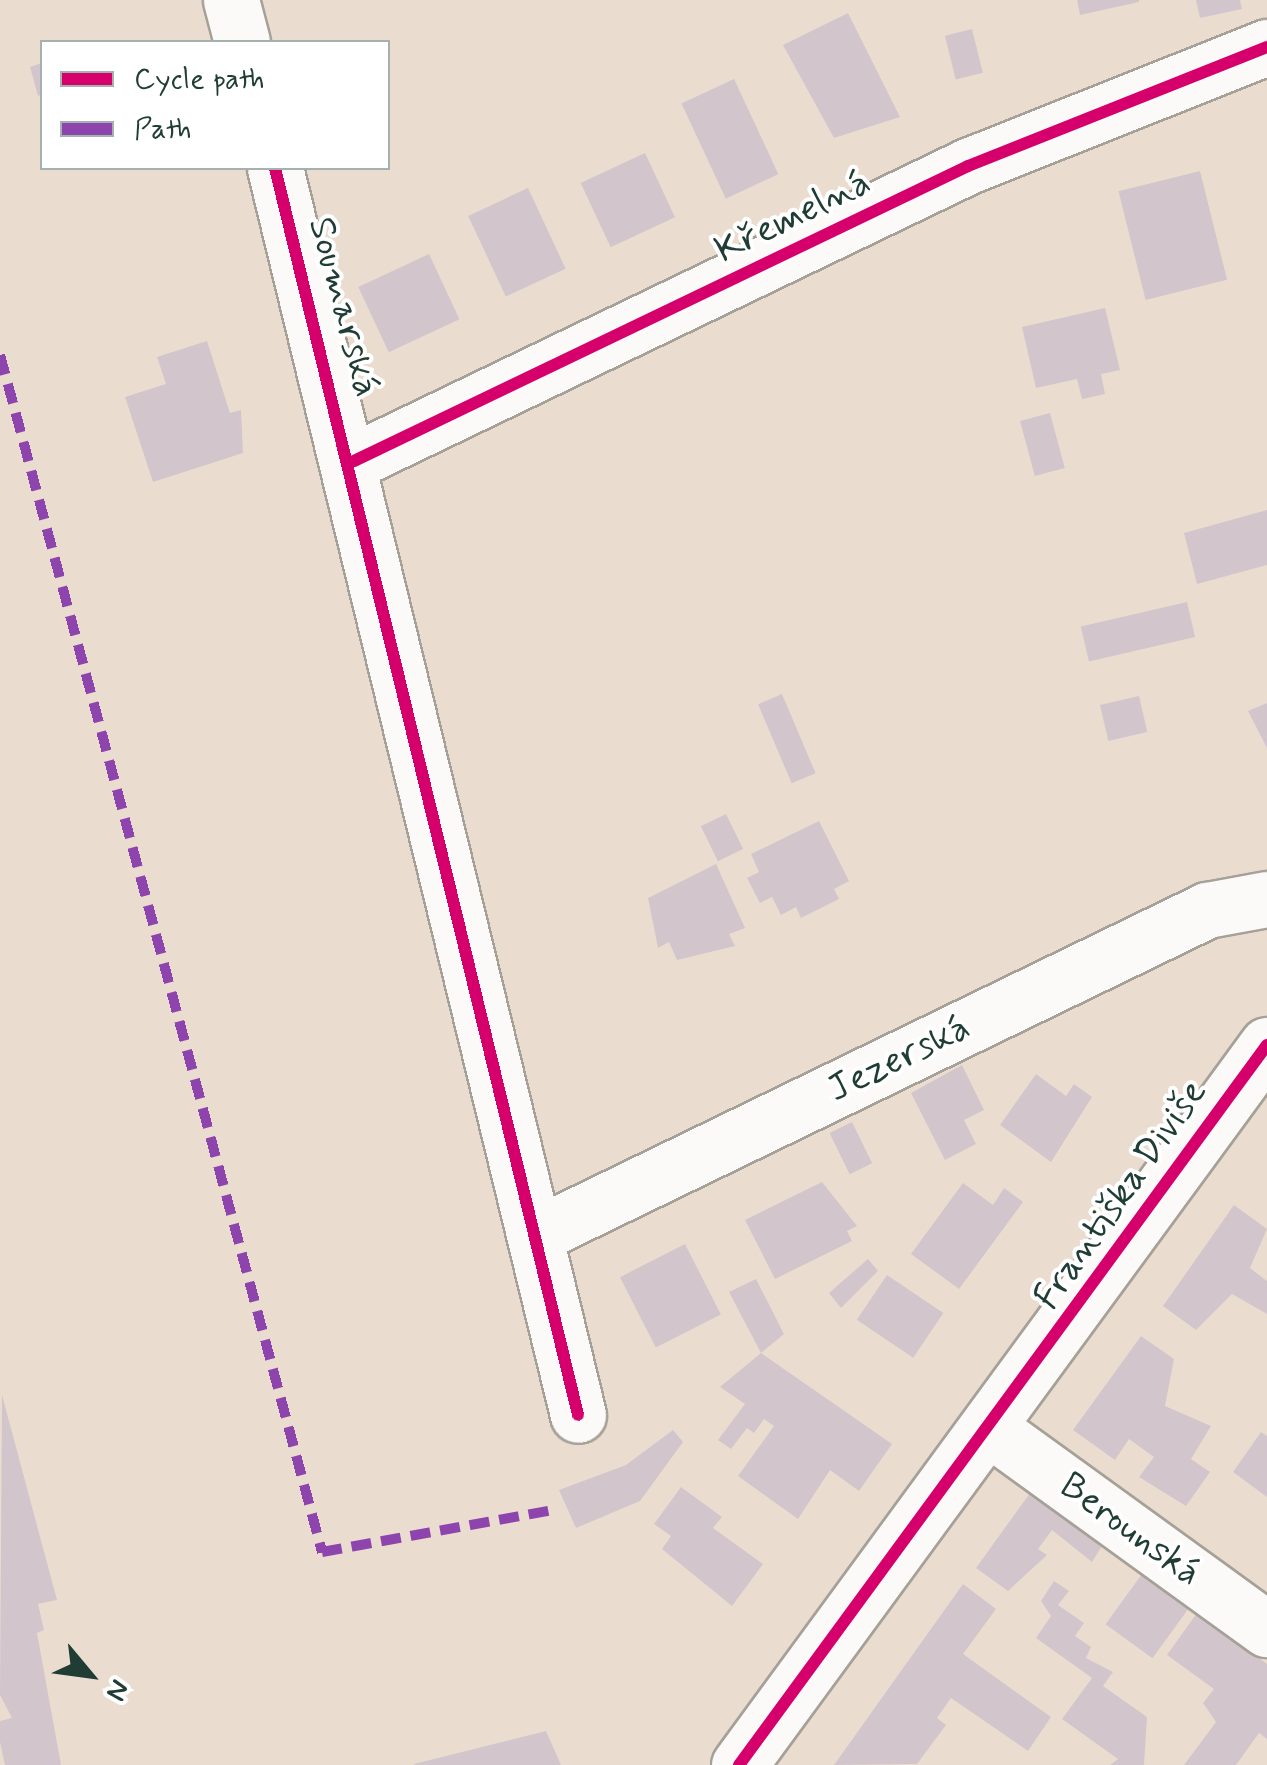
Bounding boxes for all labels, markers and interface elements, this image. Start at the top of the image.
legend [40,40,390,170]
text: Cycle path [134,60,265,99]
text: Path [134,110,192,149]
street label: Křemelná [708,160,878,274]
street label: Soumarská [297,212,389,402]
street label: Jezerská [821,1005,977,1113]
street label: Františka Diviše [1024,1070,1218,1320]
street label: Berounská [1050,1463,1210,1597]
north arrow [40,1625,140,1725]
text: N [96,1673,137,1707]

